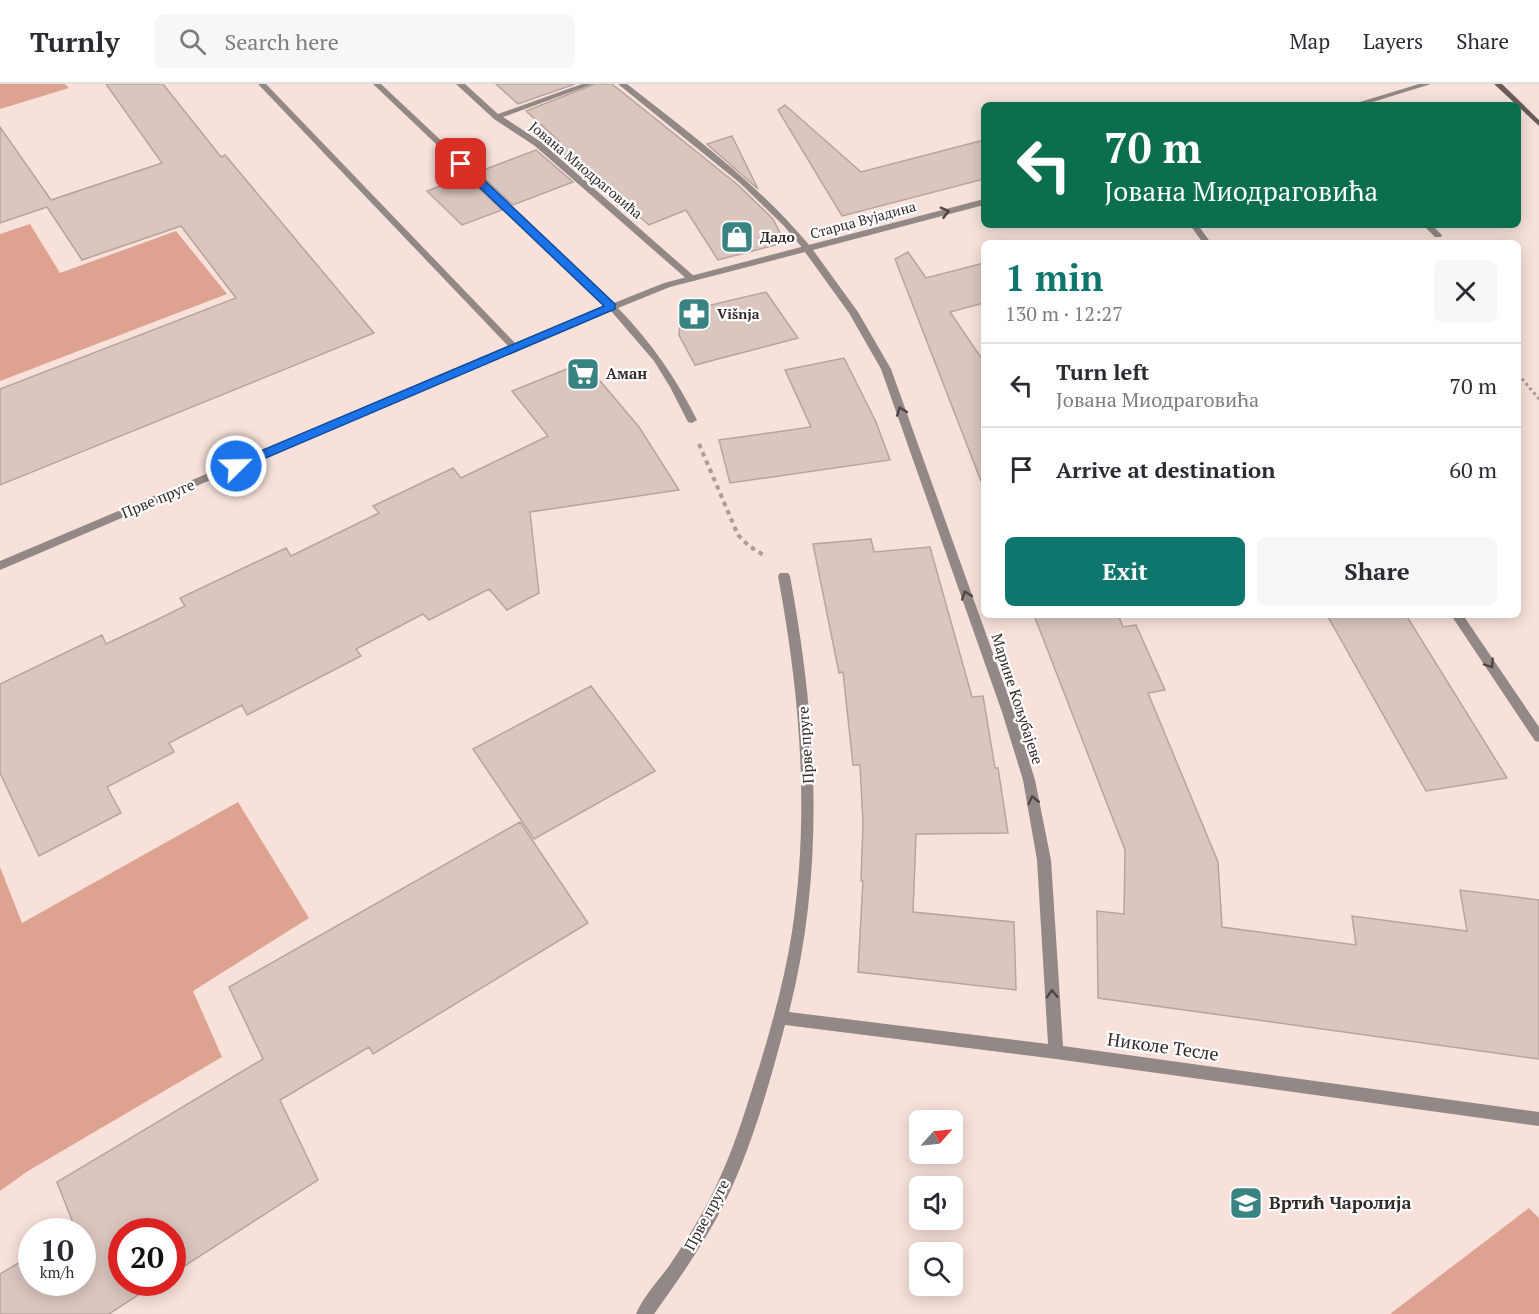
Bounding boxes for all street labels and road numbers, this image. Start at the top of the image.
street label: Јована Миодраговића [526,117,647,223]
street label: Старца Вујадина [808,196,918,243]
street label: Прве пруге [118,474,197,522]
street label: Марине Кољубајеве [987,631,1049,767]
street label: Прве пруге [792,706,818,784]
street label: Николе Тесле [1106,1026,1220,1066]
street label: Прве пруге [679,1176,733,1253]

